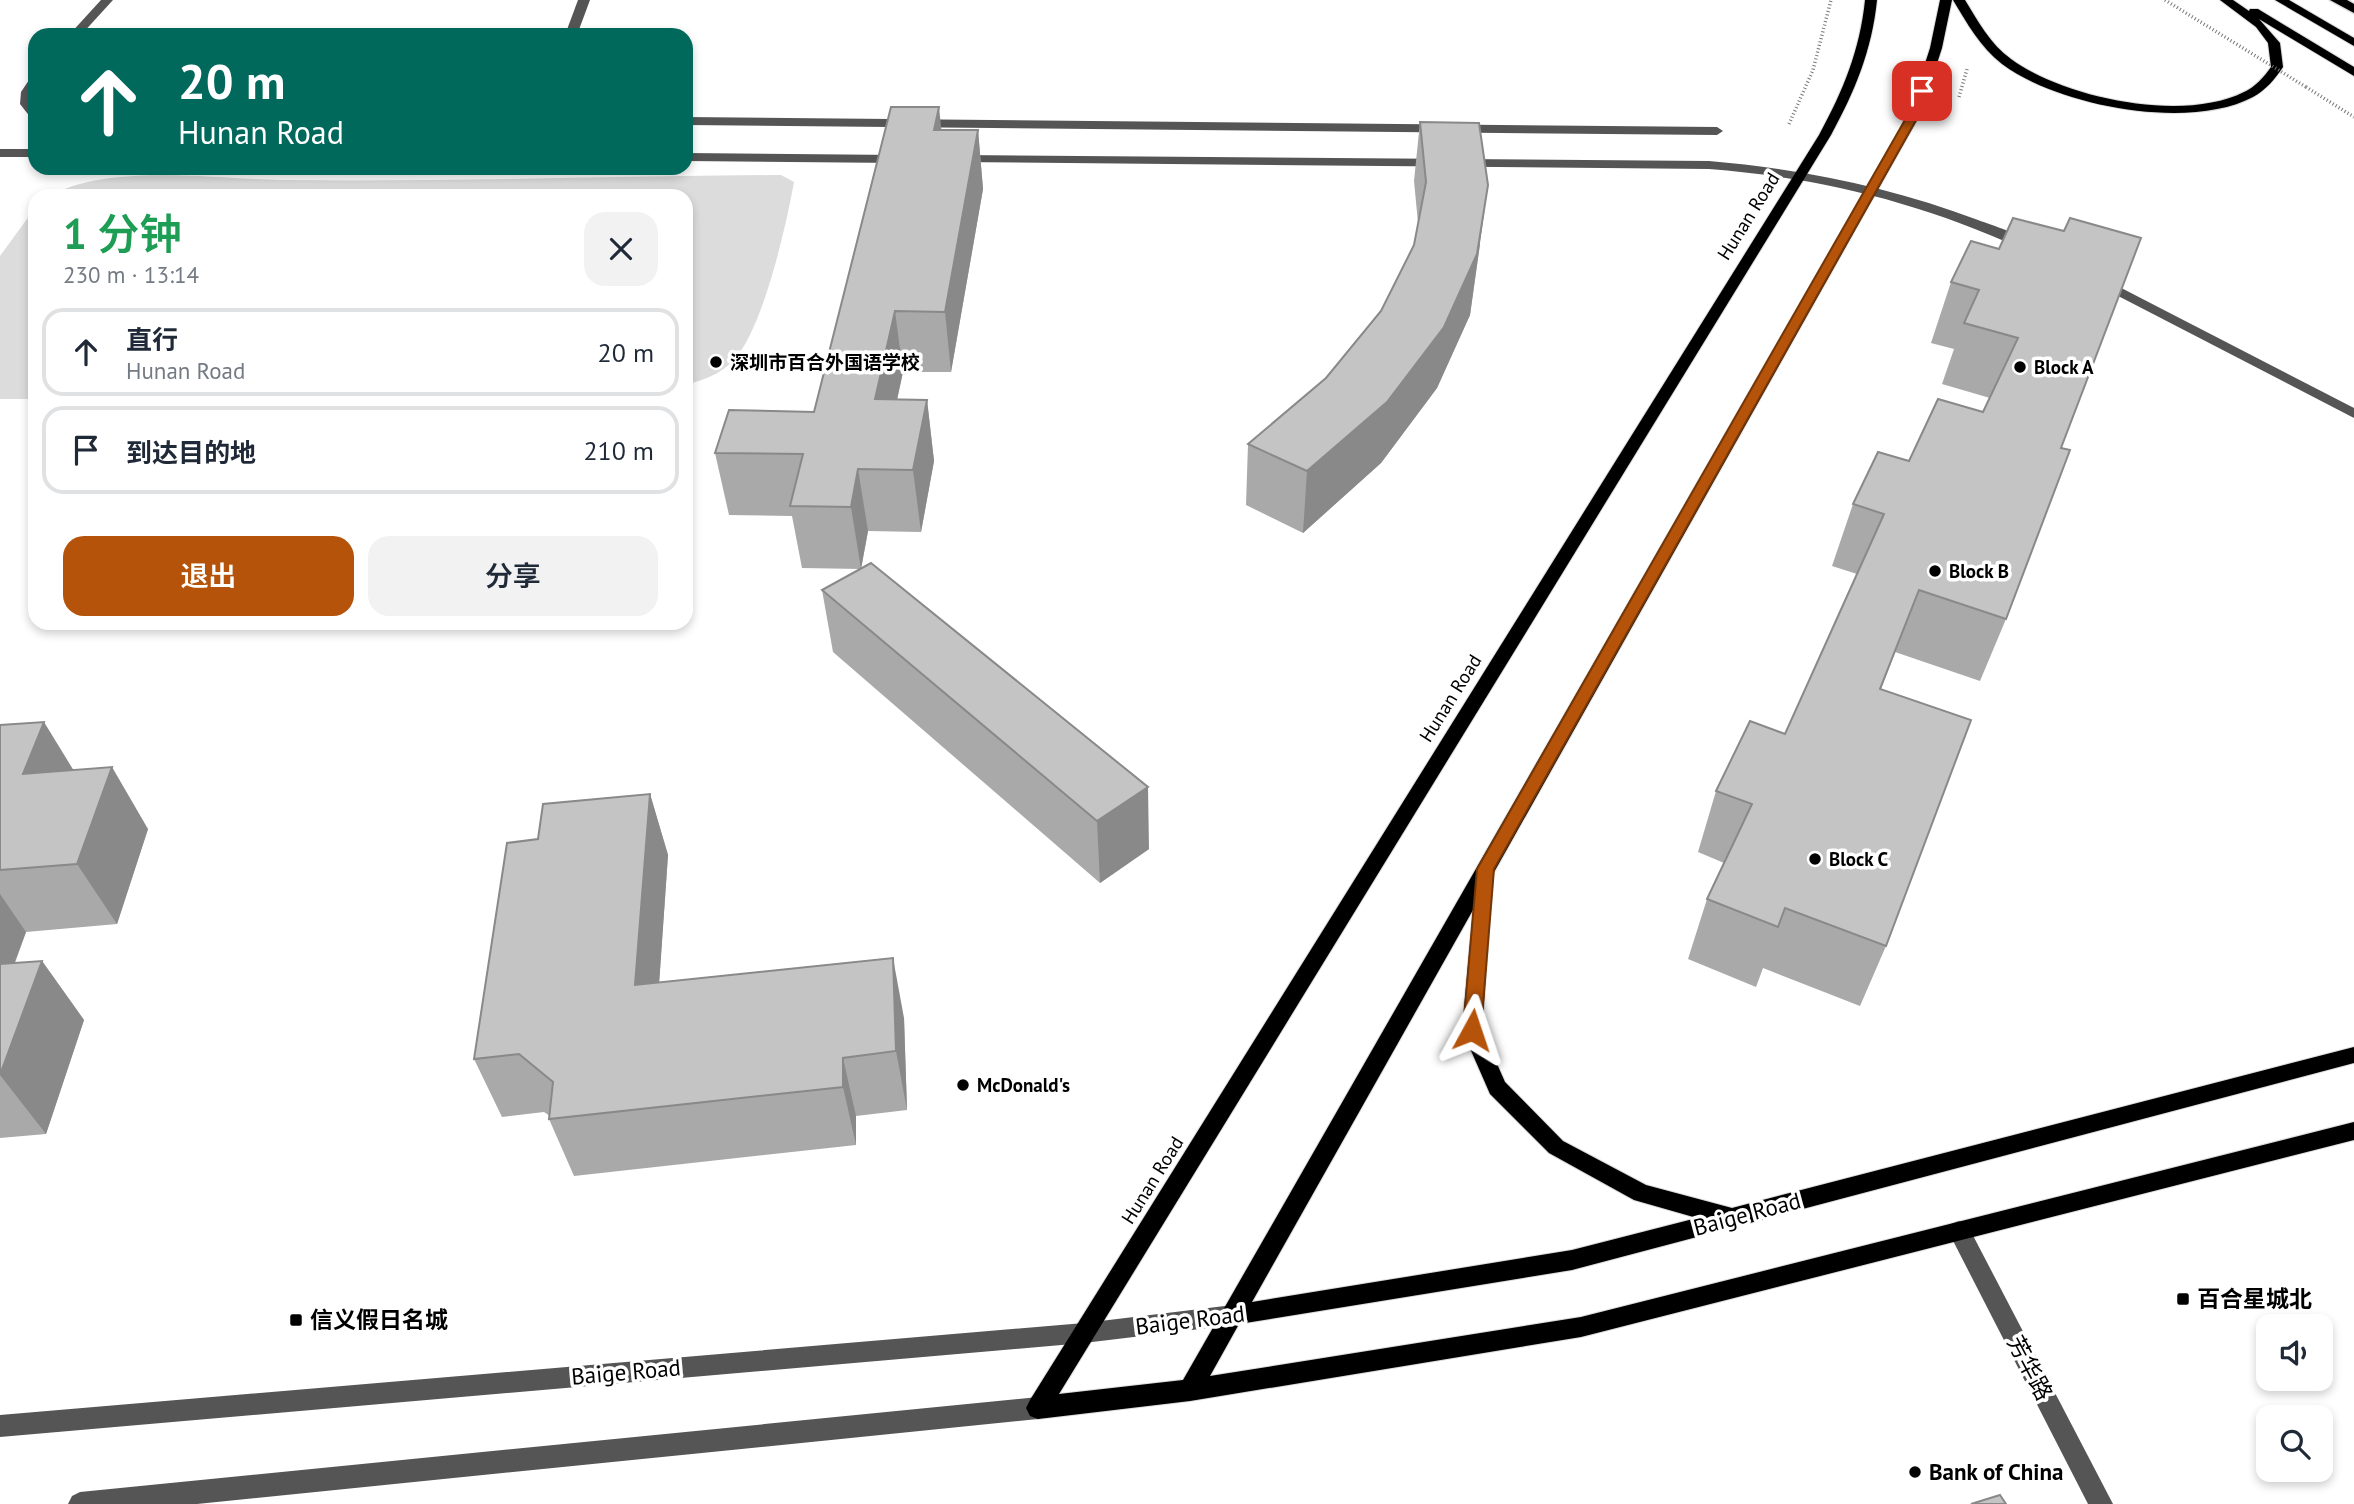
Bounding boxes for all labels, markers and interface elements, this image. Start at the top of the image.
text: 20 m [178,49,285,113]
icon: ahead [63,56,154,147]
pin [1892,61,1952,121]
icon: arrive [1903,72,1941,110]
text: Hunan Road [178,111,344,153]
street label: Hunan Road [1712,168,1784,264]
text: 1 分钟 [63,206,181,261]
button: close [584,212,658,286]
text: 230 m · 13:14 [63,260,199,289]
text: 直行 [126,323,178,356]
icon: ahead [67,333,105,371]
text: 20 m [598,336,654,369]
place label: 深圳市百合外国语学校 [730,350,920,374]
marker: 深圳市百合外国语学校 [708,354,724,370]
place label: Block A [2034,355,2094,379]
text: Hunan Road [126,356,245,385]
marker: Block A [2012,359,2028,375]
icon: arrive [67,431,105,469]
text: 210 m [583,434,654,467]
text: 到达目的地 [126,436,256,469]
button: 退出 [63,536,354,616]
button: 分享 [368,536,658,616]
place label: Block B [1949,559,2009,583]
marker: Block B [1927,563,1943,579]
street label: Hunan Road [1414,650,1486,746]
place label: Block C [1829,847,1889,871]
marker: Block C [1807,851,1823,867]
position arrow [1435,993,1509,1067]
place label: McDonald's [977,1073,1070,1097]
marker: McDonald's [955,1077,971,1093]
street label: Hunan Road [1116,1132,1188,1228]
street label: Baige Road [1690,1185,1804,1242]
place label: 百合星城北 [2197,1284,2312,1313]
marker: 百合星城北 [2175,1291,2191,1307]
street label: Baige Road [1134,1298,1246,1341]
place label: 信义假日名城 [310,1305,448,1334]
marker: 信义假日名城 [288,1312,304,1328]
map controls [2256,1314,2333,1482]
button: sound [2256,1314,2333,1391]
street label: 芳华路 [2001,1330,2059,1405]
street label: Baige Road [570,1352,682,1391]
button: search [2256,1405,2333,1482]
place label: Bank of China [1929,1457,2063,1486]
marker: Bank of China [1907,1464,1923,1480]

